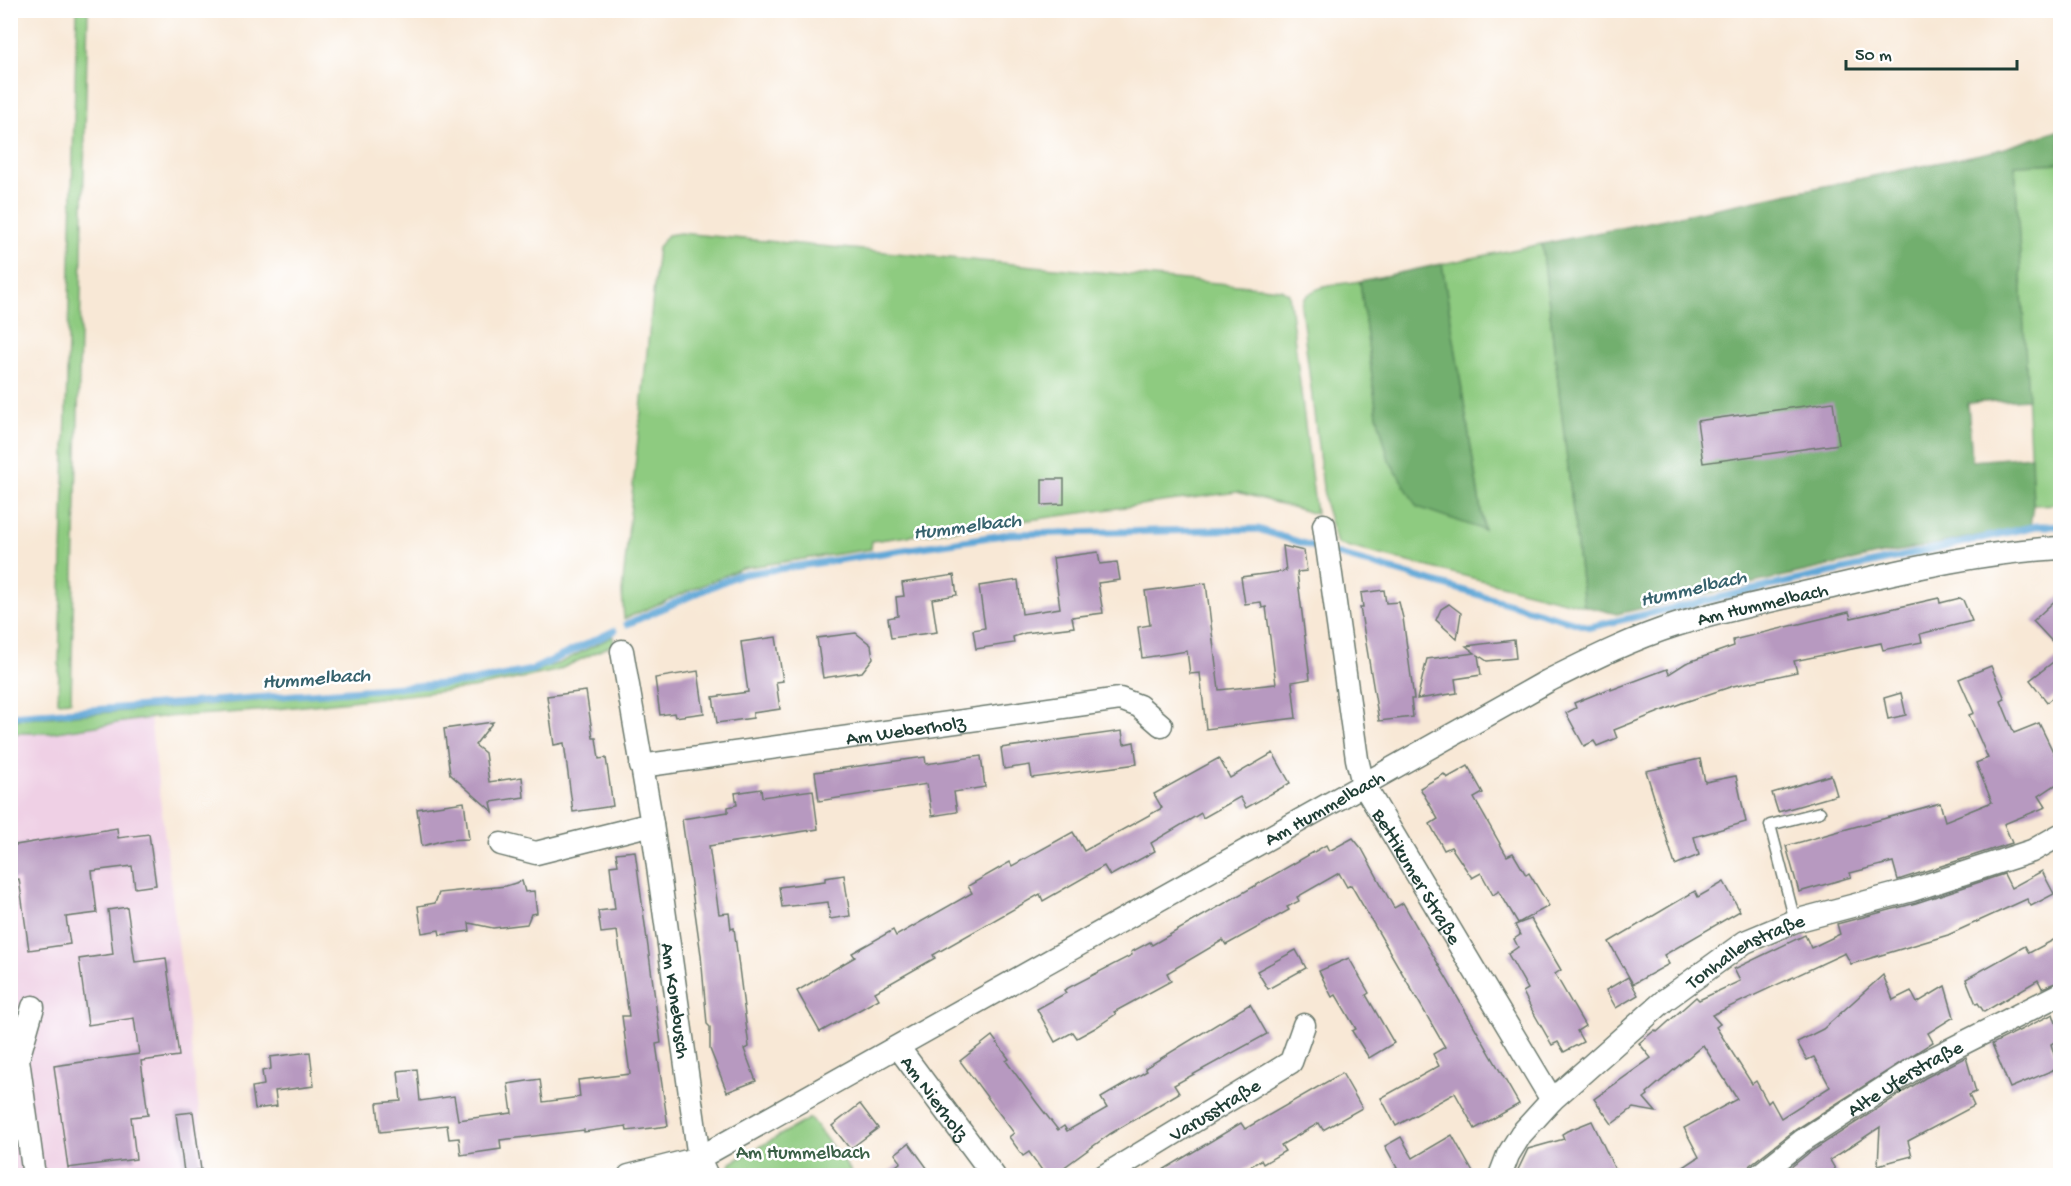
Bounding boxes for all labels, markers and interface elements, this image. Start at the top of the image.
scale bar [1846,33,2017,71]
text: 50 m [1855,46,1892,67]
water label: Hummelbach [912,509,1023,547]
water label: Hummelbach [1638,566,1750,615]
street label: Am Hummelbach [1695,580,1831,633]
water label: Hummelbach [261,664,372,697]
street label: Am Weberholz [845,713,968,752]
street label: Am Hummelbach [1262,767,1390,853]
street label: Bettikumer Straße [1365,805,1465,950]
street label: Tonhallenstraße [1682,911,1808,996]
street label: Am Konebusch [654,942,693,1061]
street label: Alte Uferstraße [1844,1037,1968,1124]
street label: Am Nierholz [894,1053,973,1148]
street label: Varusstraße [1165,1075,1266,1149]
park label: Am Hummelbach [736,1143,870,1166]

